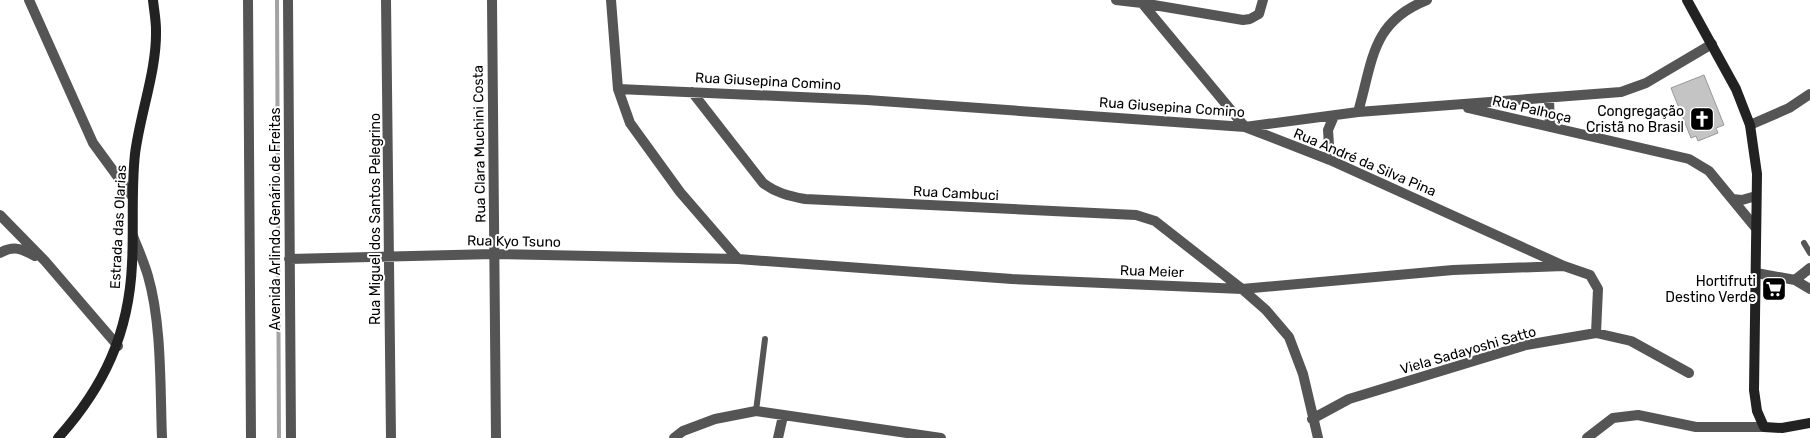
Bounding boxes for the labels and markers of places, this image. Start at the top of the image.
place label: Congregação Cristã no Brasil [1586,103,1684,136]
church icon: Congregação Cristã no Brasil [1689,106,1715,132]
place label: Hortifruti Destino Verde [1665,273,1756,306]
supermarket icon: Hortifruti Destino Verde [1761,276,1787,302]

